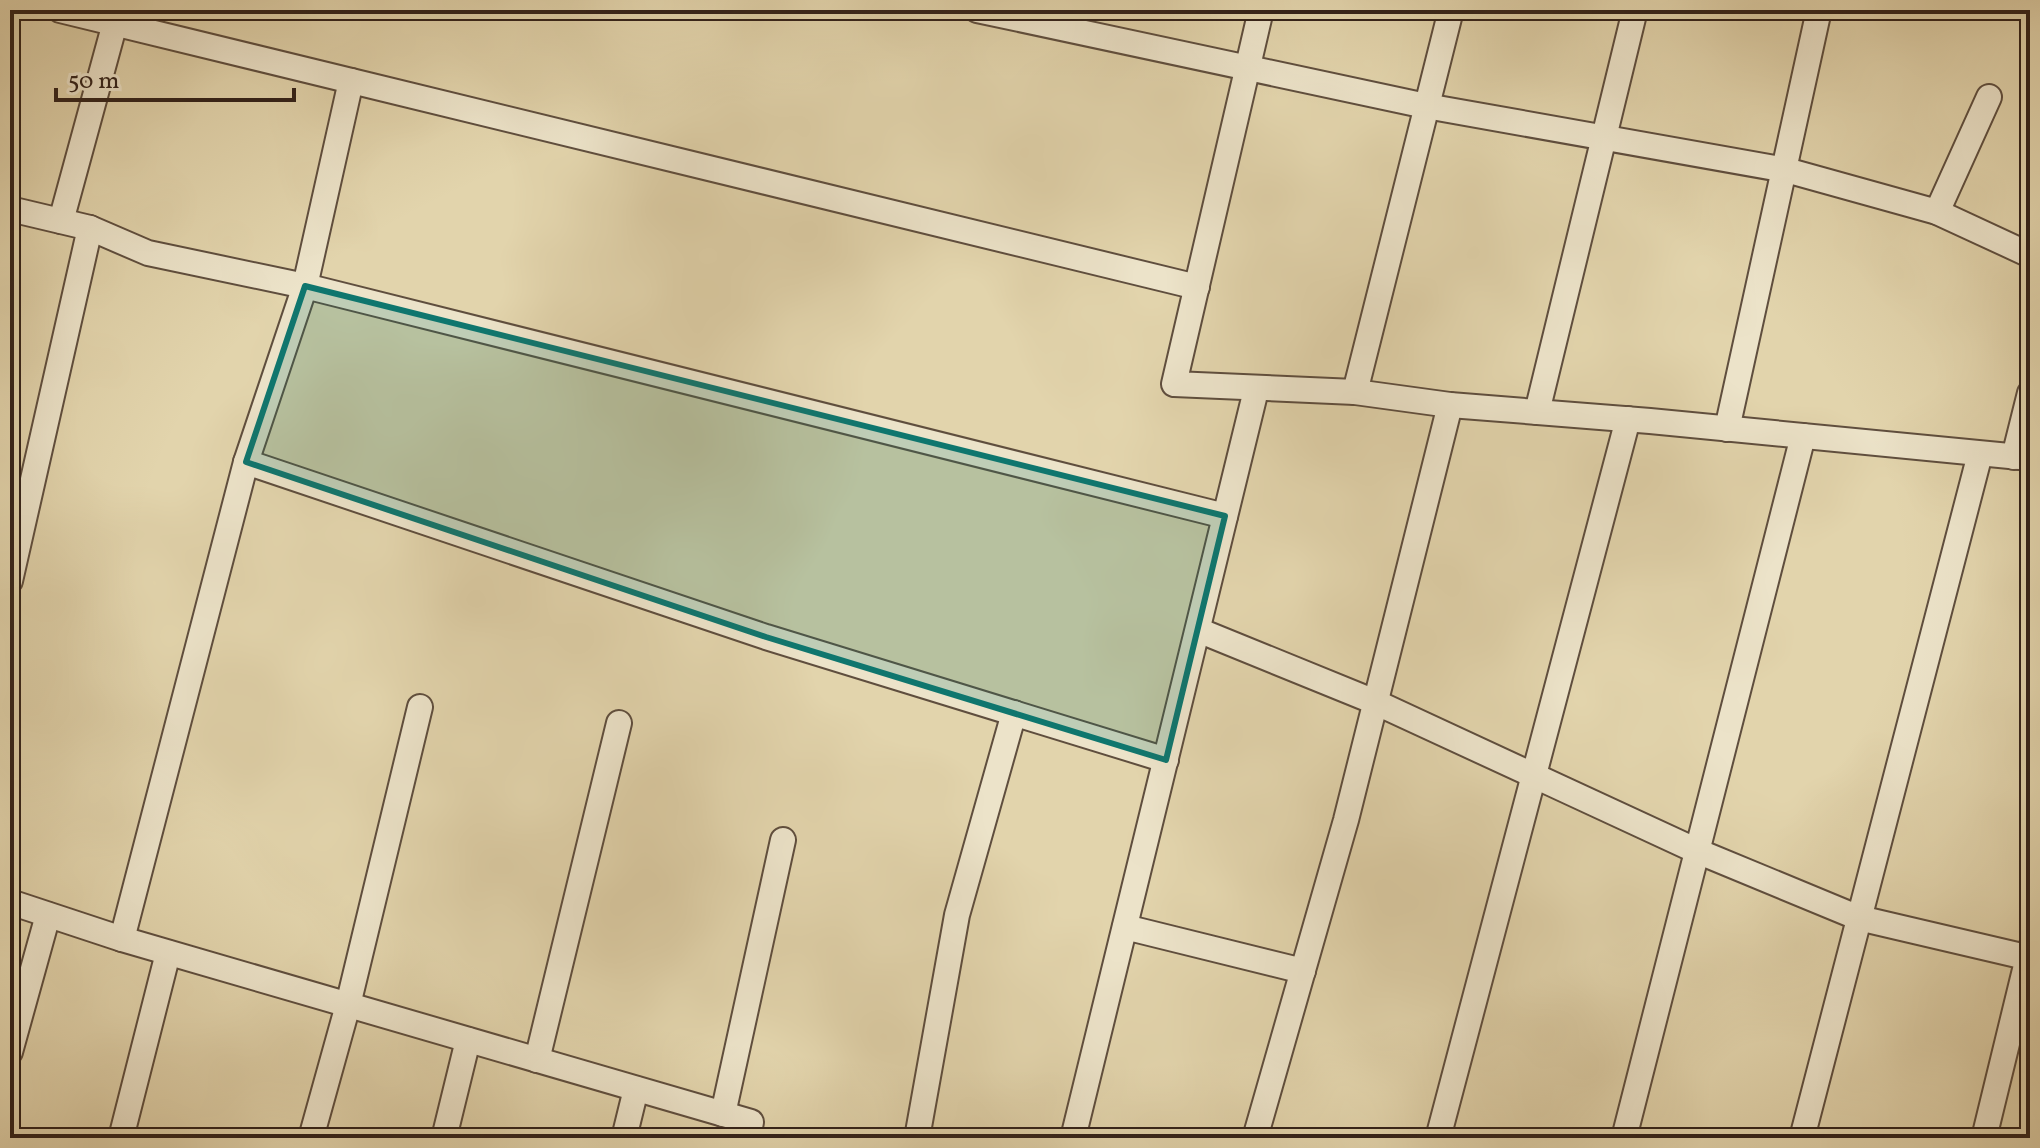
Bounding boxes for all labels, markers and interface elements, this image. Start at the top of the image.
scale bar [56,52,294,102]
text: 50 m [68,65,120,99]

